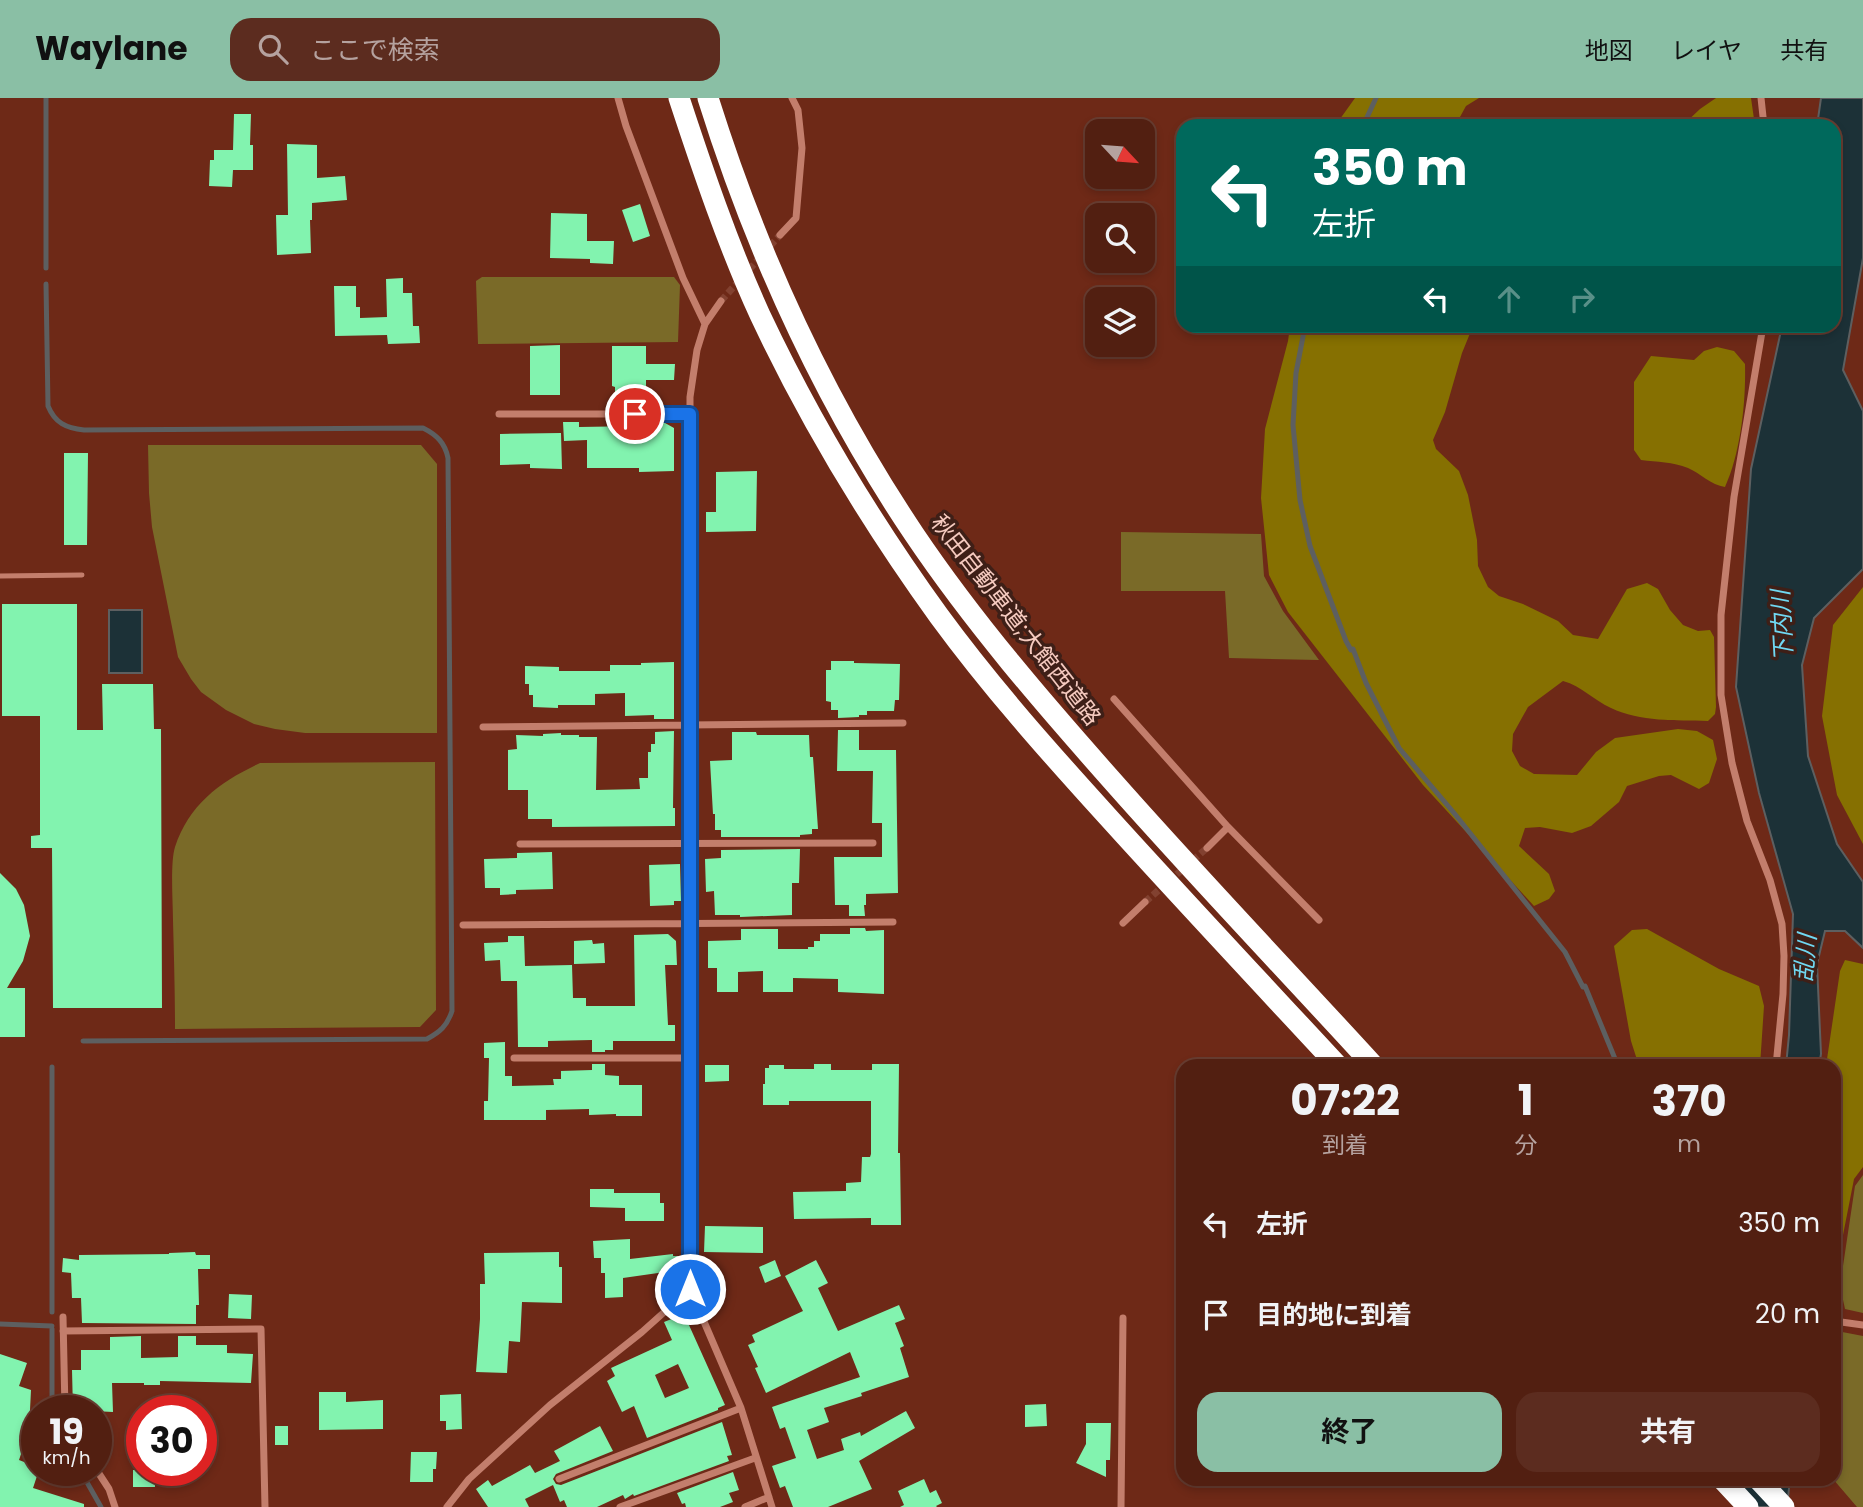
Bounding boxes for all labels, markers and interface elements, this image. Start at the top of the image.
search box [230,18,720,81]
text: Waylane [35,25,188,72]
icon: search [254,30,292,68]
text: ここで検索 [310,32,440,68]
text: 地図 [1585,34,1633,67]
text: レイヤ [1671,34,1742,67]
text: 共有 [1780,34,1828,67]
north arrow [1085,119,1155,189]
map controls [1085,119,1155,357]
text: 350 m [1312,134,1468,202]
icon: left [1197,147,1288,238]
text: 左折 [1312,201,1376,246]
button: search [1085,203,1155,273]
icon: left [1417,280,1455,318]
icon: ahead [1490,280,1528,318]
icon: right [1563,280,1601,318]
button: layers [1085,287,1155,357]
pin [605,384,665,444]
icon: arrive [616,395,654,433]
street label: 秋田自動車道;大館西道路 [924,508,1108,732]
water label: 下内川 [1763,586,1800,663]
water label: 乱川 [1786,930,1824,983]
text: 07:22 [1290,1071,1400,1130]
text: 1 [1518,1071,1534,1130]
text: 370 [1651,1072,1727,1131]
text: m [1677,1128,1701,1160]
text: 到着 [1322,1129,1368,1161]
text: 分 [1514,1129,1537,1161]
icon: left [1197,1205,1235,1243]
text: 350 m [1738,1205,1820,1241]
text: 左折 [1256,1206,1308,1242]
position arrow [653,1252,727,1326]
icon: arrive [1197,1296,1235,1334]
text: 20 m [1755,1296,1820,1332]
text: 目的地に到着 [1256,1297,1412,1333]
button: 終了 [1197,1392,1502,1472]
button: 共有 [1516,1392,1820,1472]
speed limit sign: 30 [126,1395,217,1486]
text: 19 [49,1407,84,1456]
text: km/h [43,1445,90,1470]

